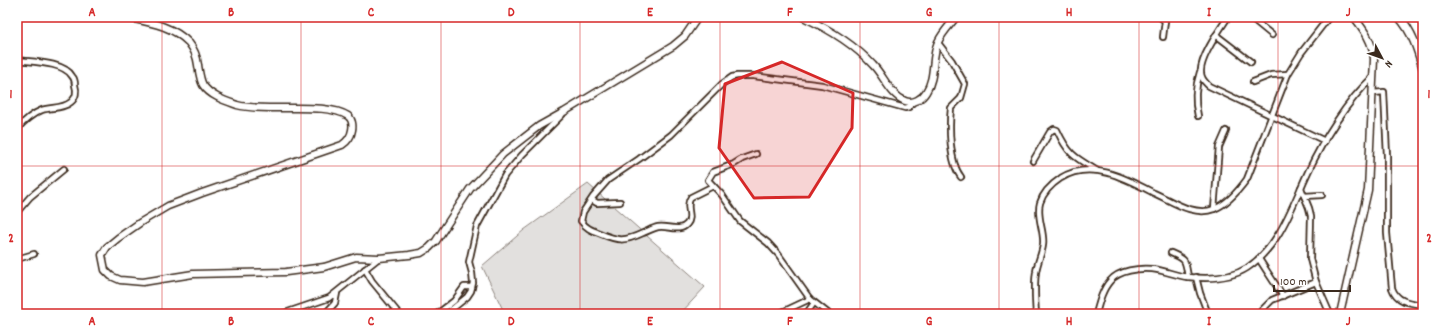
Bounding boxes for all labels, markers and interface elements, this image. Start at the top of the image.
text: A [88,4,96,23]
text: B [228,4,234,23]
text: C [368,4,375,23]
text: D [508,4,515,23]
text: E [647,4,654,23]
text: F [787,4,793,23]
text: G [926,4,933,23]
text: H [1066,4,1073,23]
text: I [1207,4,1212,23]
text: J [1346,4,1351,23]
north arrow [1362,38,1402,78]
text: N [1380,56,1396,71]
text: 1 [10,86,13,105]
text: 1 [1428,86,1431,105]
text: 2 [8,230,14,249]
text: 2 [1426,230,1432,249]
scale bar [1274,267,1350,293]
text: 100 m [1280,274,1307,291]
text: A [88,313,96,331]
text: B [228,313,234,331]
text: C [368,313,375,331]
text: D [508,313,515,331]
text: E [647,313,654,331]
text: F [787,313,793,331]
text: G [926,313,933,331]
text: H [1066,313,1073,331]
text: I [1207,313,1212,331]
text: J [1346,313,1351,331]

